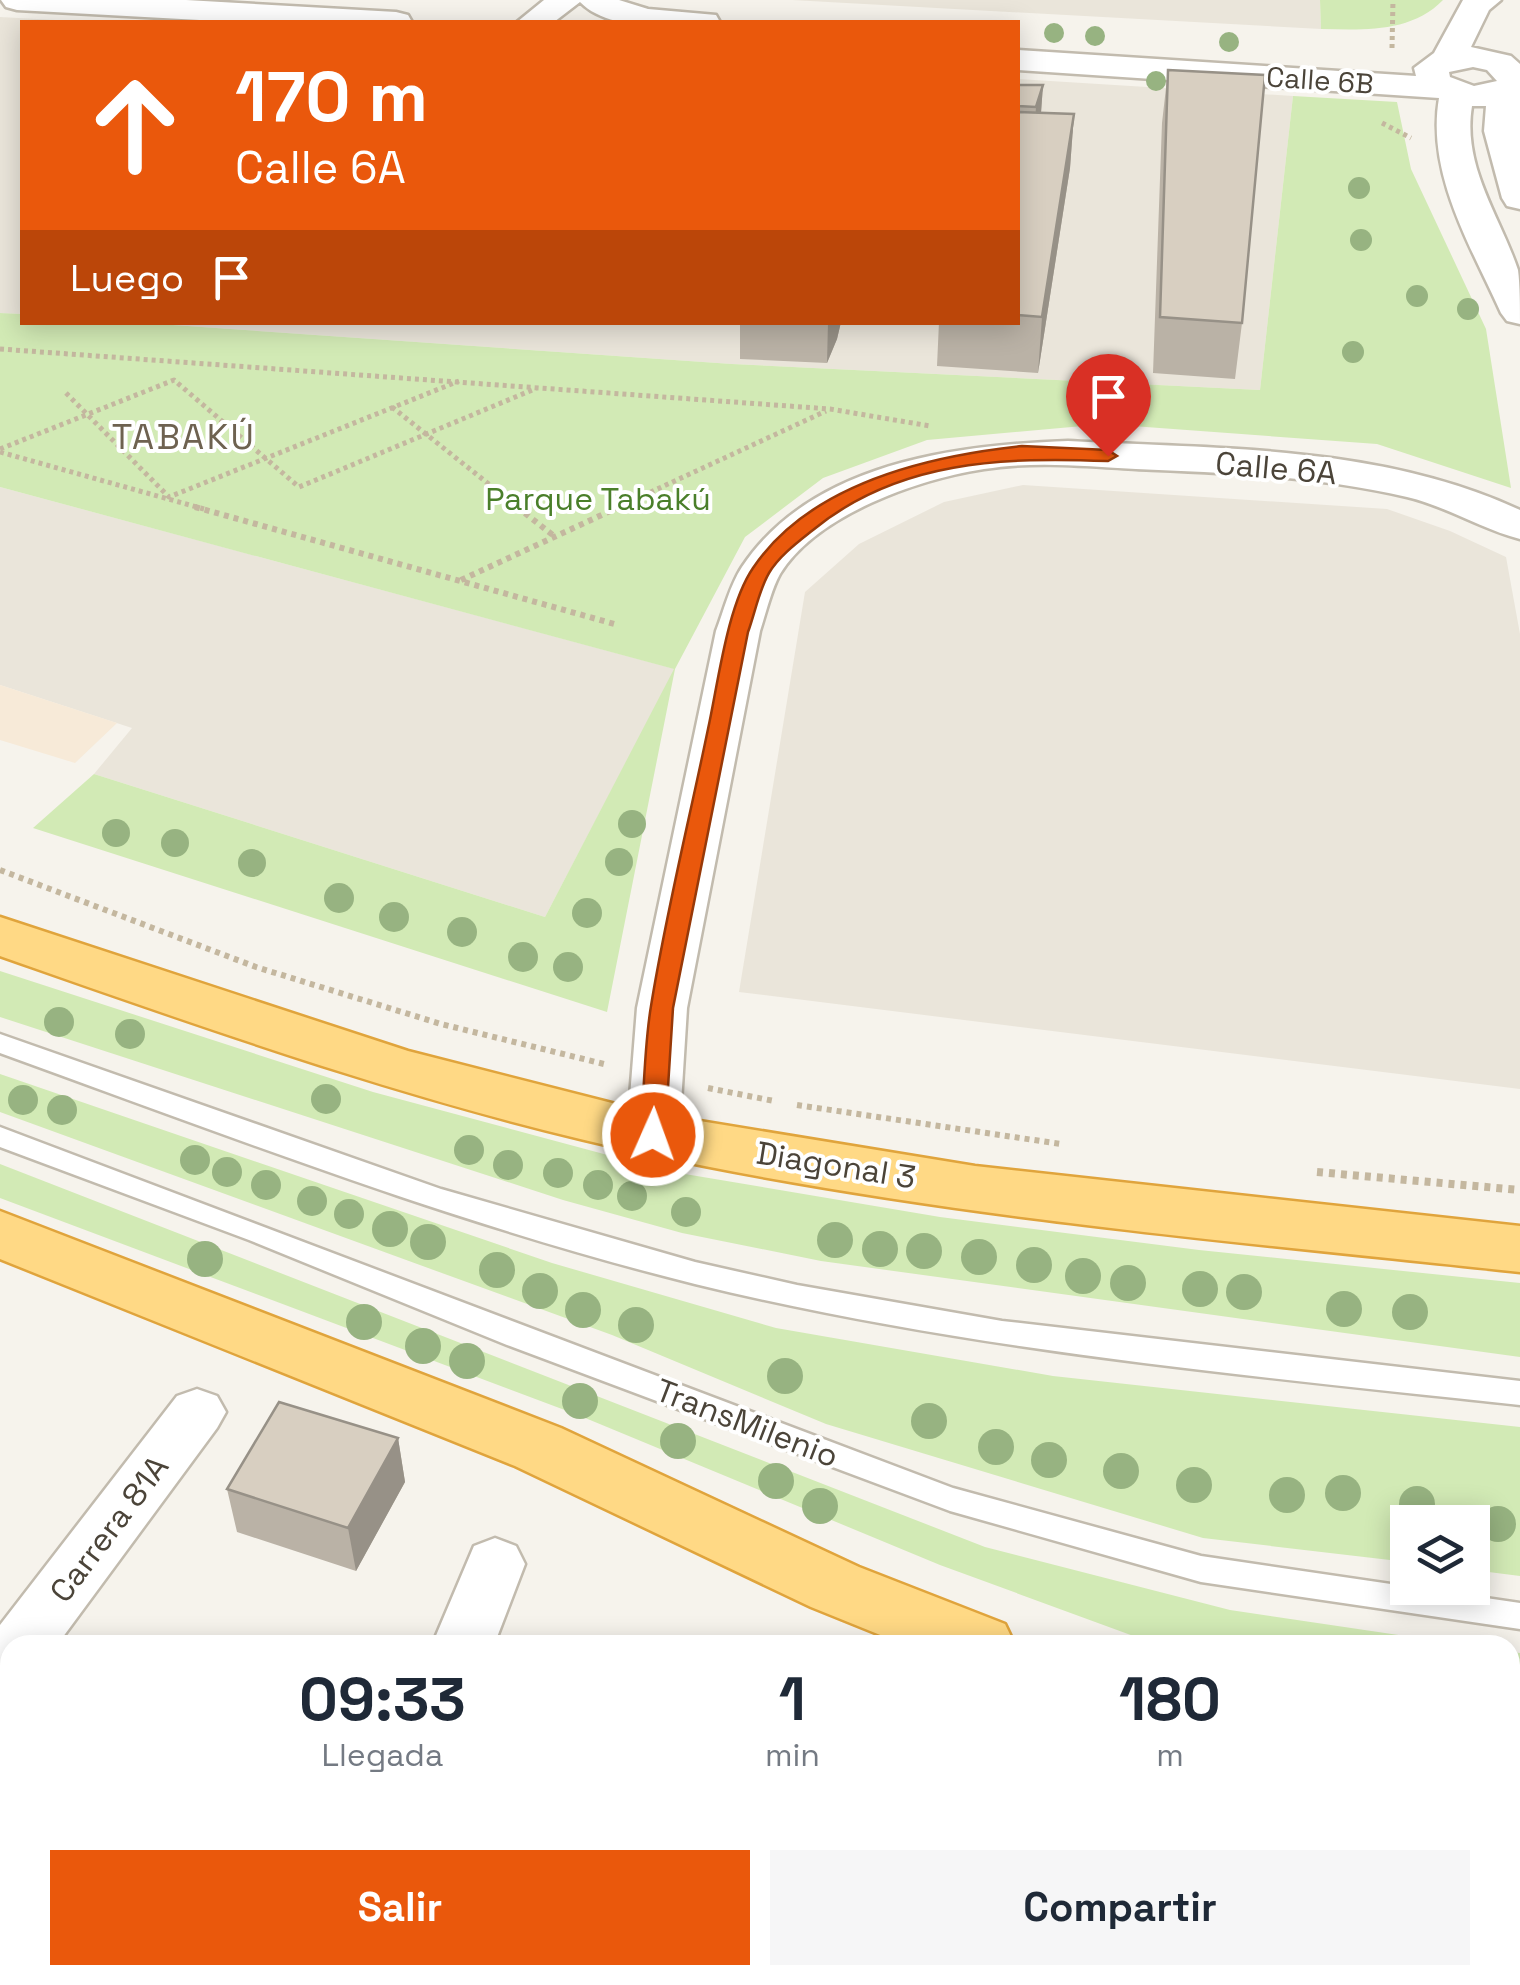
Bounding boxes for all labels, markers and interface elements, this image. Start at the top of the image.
text: 170 m [235,52,428,141]
street label: Calle 6B [1265,58,1375,102]
icon: ahead [70,60,200,190]
text: Calle 6A [235,139,406,196]
icon: arrive [204,250,259,305]
text: Luego [70,254,184,302]
pin [1066,354,1151,457]
icon: arrive [1081,369,1136,424]
district label: TABAKÚ [112,415,256,459]
street label: Calle 6A [1214,443,1338,493]
park label: Parque Tabakú [485,479,711,519]
position arrow [601,1083,705,1187]
street label: Diagonal 3 [753,1133,919,1197]
street label: TransMilenio [650,1370,844,1476]
street label: Carrera 81A [41,1448,177,1610]
map controls [1390,1505,1490,1605]
button: layers [1390,1505,1490,1605]
text: 09:33 [299,1661,466,1738]
text: 1 [779,1661,806,1738]
text: 180 [1119,1661,1221,1738]
text: Llegada [322,1735,443,1775]
text: min [765,1735,820,1775]
text: m [1156,1735,1184,1775]
button: Salir [50,1850,750,1965]
button: Compartir [770,1850,1470,1965]

